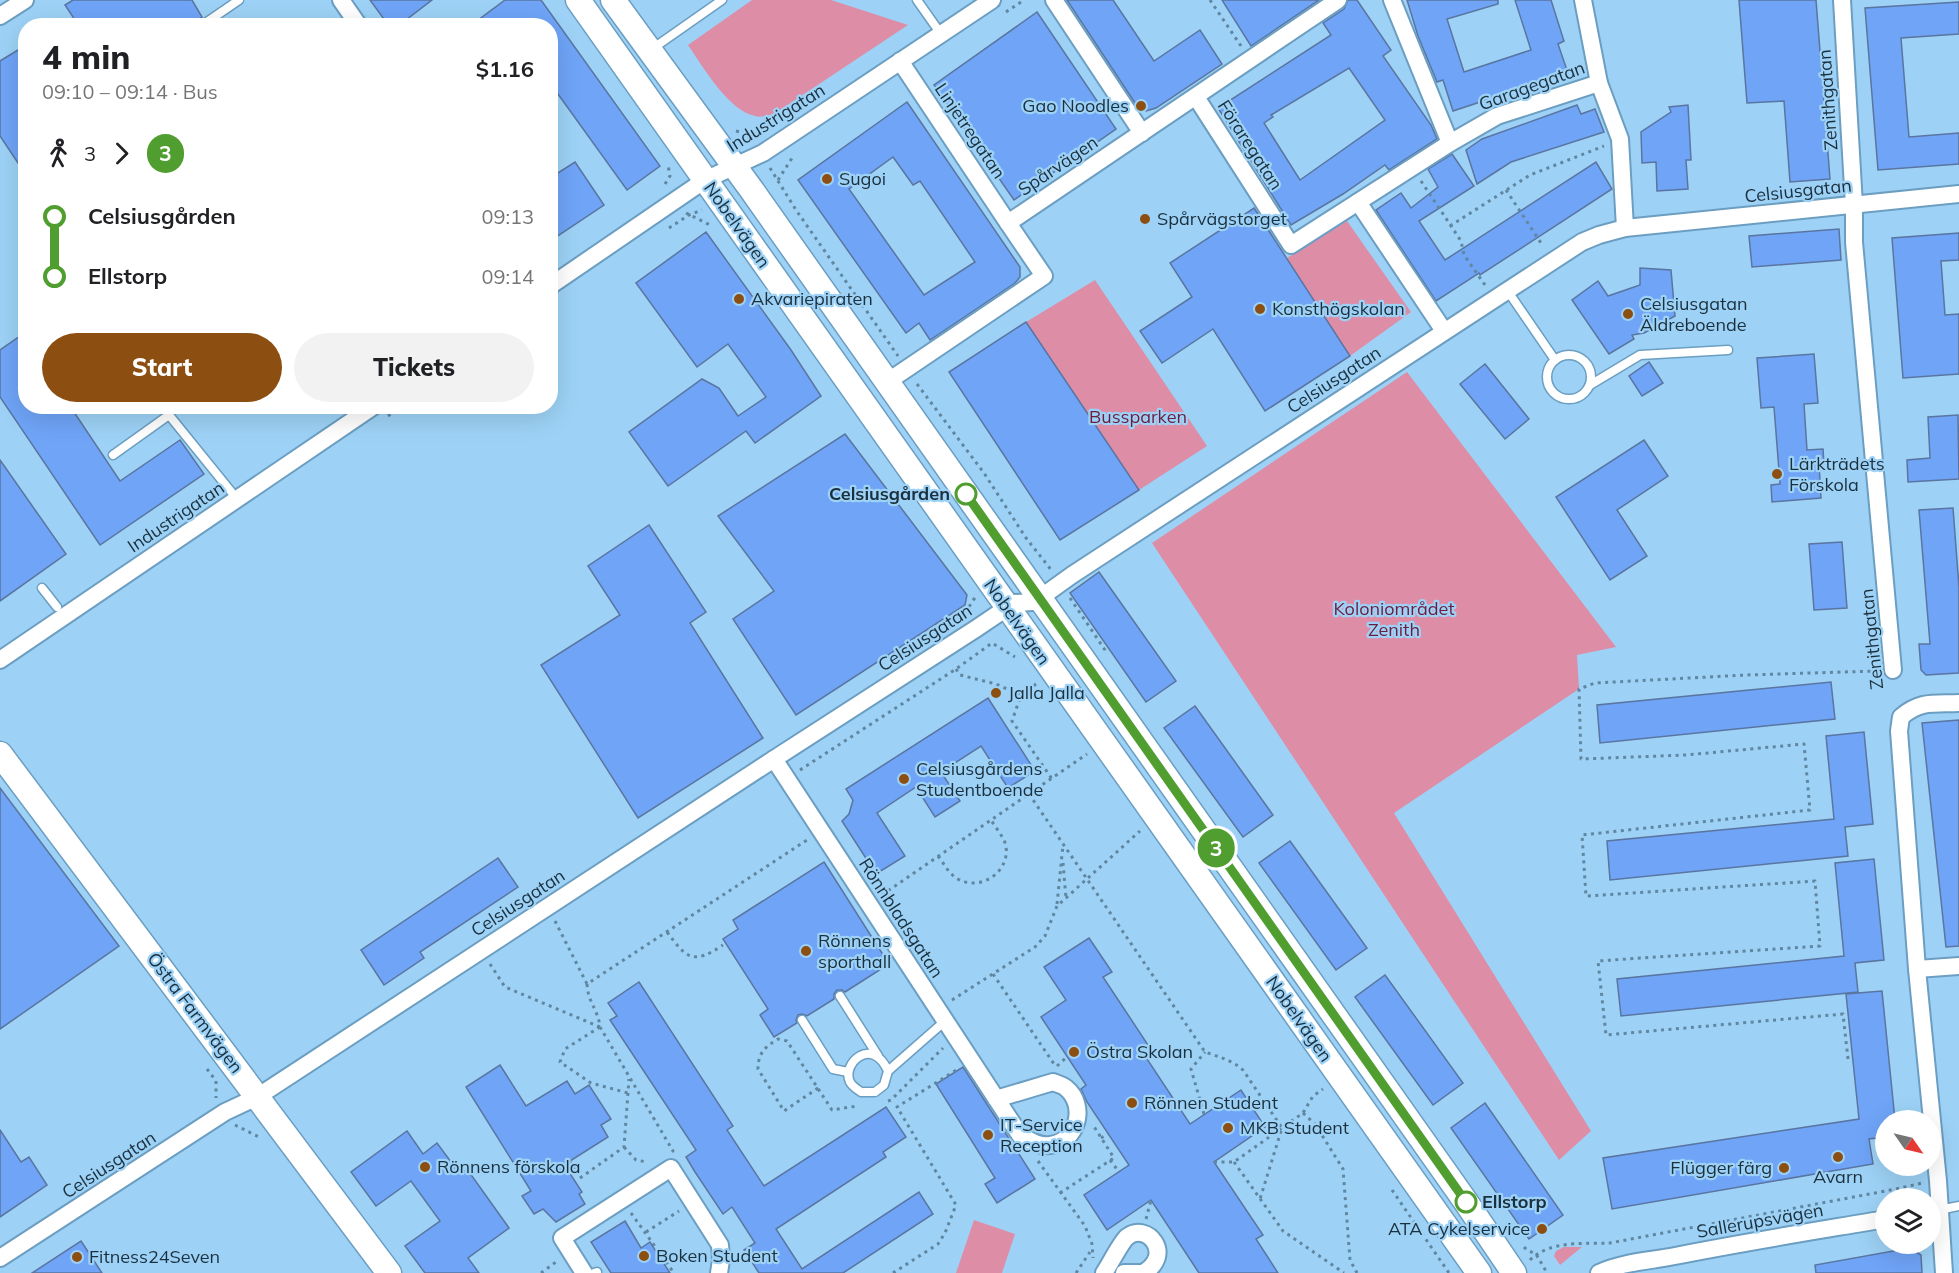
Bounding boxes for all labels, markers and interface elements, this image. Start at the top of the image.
text: 4 min [42,36,130,77]
street label: Zenithgatan [1812,49,1843,151]
text: $1.16 [476,55,534,83]
street label: Garagegatan [1476,56,1588,115]
street label: Industrigatan [722,78,829,157]
street label: Linjetregatan [930,78,1011,183]
text: 09:10 – 09:14 · Bus [42,79,218,104]
place label: Gao Noodles [1022,94,1129,117]
street label: Föraregatan [1213,95,1288,194]
marker: Gao Noodles [1134,99,1148,113]
street label: Spårvägen [1013,130,1102,201]
icon: walk [42,137,75,170]
icon: forward [105,137,138,170]
text: 3 [159,140,172,166]
text: 3 [84,141,96,166]
place label: Sugoi [839,167,886,190]
marker: Sugoi [820,172,834,186]
street label: Celsiusgatan [1743,173,1853,208]
street label: Nobelvägen [699,177,776,272]
text: Celsiusgården [88,202,236,230]
text: 09:13 [481,204,534,229]
place label: Spårvägstorget [1157,207,1287,230]
marker: Spårvägstorget [1138,212,1152,226]
text: Ellstorp [88,262,167,290]
text: 09:14 [481,264,534,289]
place label: Akvariepiraten [751,287,873,310]
marker: Akvariepiraten [732,292,746,306]
place label: Celsiusgatan Äldreboende [1640,292,1748,336]
place label: Konsthögskolan [1272,297,1405,320]
marker: Konsthögskolan [1253,302,1267,316]
marker: Celsiusgatan Äldreboende [1621,307,1635,321]
button: Start [42,333,282,402]
button: Tickets [294,333,534,402]
street label: Celsiusgatan [1282,341,1385,419]
park label: Bussparken [1089,405,1187,428]
place label: Lärkträdets Förskola [1789,452,1885,496]
marker: Lärkträdets Förskola [1770,467,1784,481]
street label: Industrigatan [123,476,228,557]
place label: Celsiusgården [829,482,950,505]
marker: Celsiusgården [955,483,977,505]
street label: Nobelvägen [979,574,1056,669]
street label: Zenithgatan [1855,588,1888,691]
park label: Koloniområdet Zenith [1333,597,1455,641]
street label: Celsiusgatan [873,599,976,677]
place label: Jalla Jalla [1008,681,1085,704]
marker: Jalla Jalla [989,686,1003,700]
place label: Celsiusgårdens Studentboende [916,757,1043,801]
marker: Celsiusgårdens Studentboende [897,772,911,786]
line badge: 3 [1196,828,1236,868]
text: 3 [1210,835,1222,861]
street label: Rönnbladsgatan [854,853,949,982]
street label: Celsiusgatan [466,864,569,942]
place label: Rönnens sporthall [818,929,891,973]
marker: Rönnens sporthall [799,944,813,958]
street label: Östra Farmvägen [142,948,248,1078]
street label: Nobelvägen [1261,971,1338,1066]
place label: Östra Skolan [1086,1040,1193,1063]
marker: Östra Skolan [1067,1045,1081,1059]
place label: Rönnen Student [1144,1091,1278,1114]
marker: Rönnen Student [1125,1096,1139,1110]
north arrow [1875,1110,1941,1176]
map controls [1875,1110,1941,1254]
place label: IT-Service Reception [1000,1113,1083,1157]
place label: MKB Student [1240,1116,1349,1139]
marker: MKB Student [1221,1121,1235,1135]
street label: Celsiusgatan [57,1126,160,1204]
marker: IT-Service Reception [981,1128,995,1142]
marker: Avarn [1831,1150,1845,1164]
place label: Rönnens förskola [437,1155,580,1178]
place label: Flügger färg [1670,1156,1772,1179]
marker: Rönnens förskola [418,1160,432,1174]
marker: Flügger färg [1777,1161,1791,1175]
place label: Avarn [1813,1165,1863,1188]
button: layers [1875,1188,1941,1254]
place label: Ellstorp [1482,1190,1547,1213]
marker: Ellstorp [1455,1191,1477,1213]
street label: Sallerupsvägen [1695,1198,1825,1243]
place label: ATA Cykelservice [1388,1217,1530,1240]
marker: ATA Cykelservice [1535,1222,1549,1236]
place label: Boken Student [656,1244,778,1267]
place label: Fitness24Seven [89,1245,220,1268]
marker: Boken Student [637,1249,651,1263]
marker: Fitness24Seven [70,1250,84,1264]

